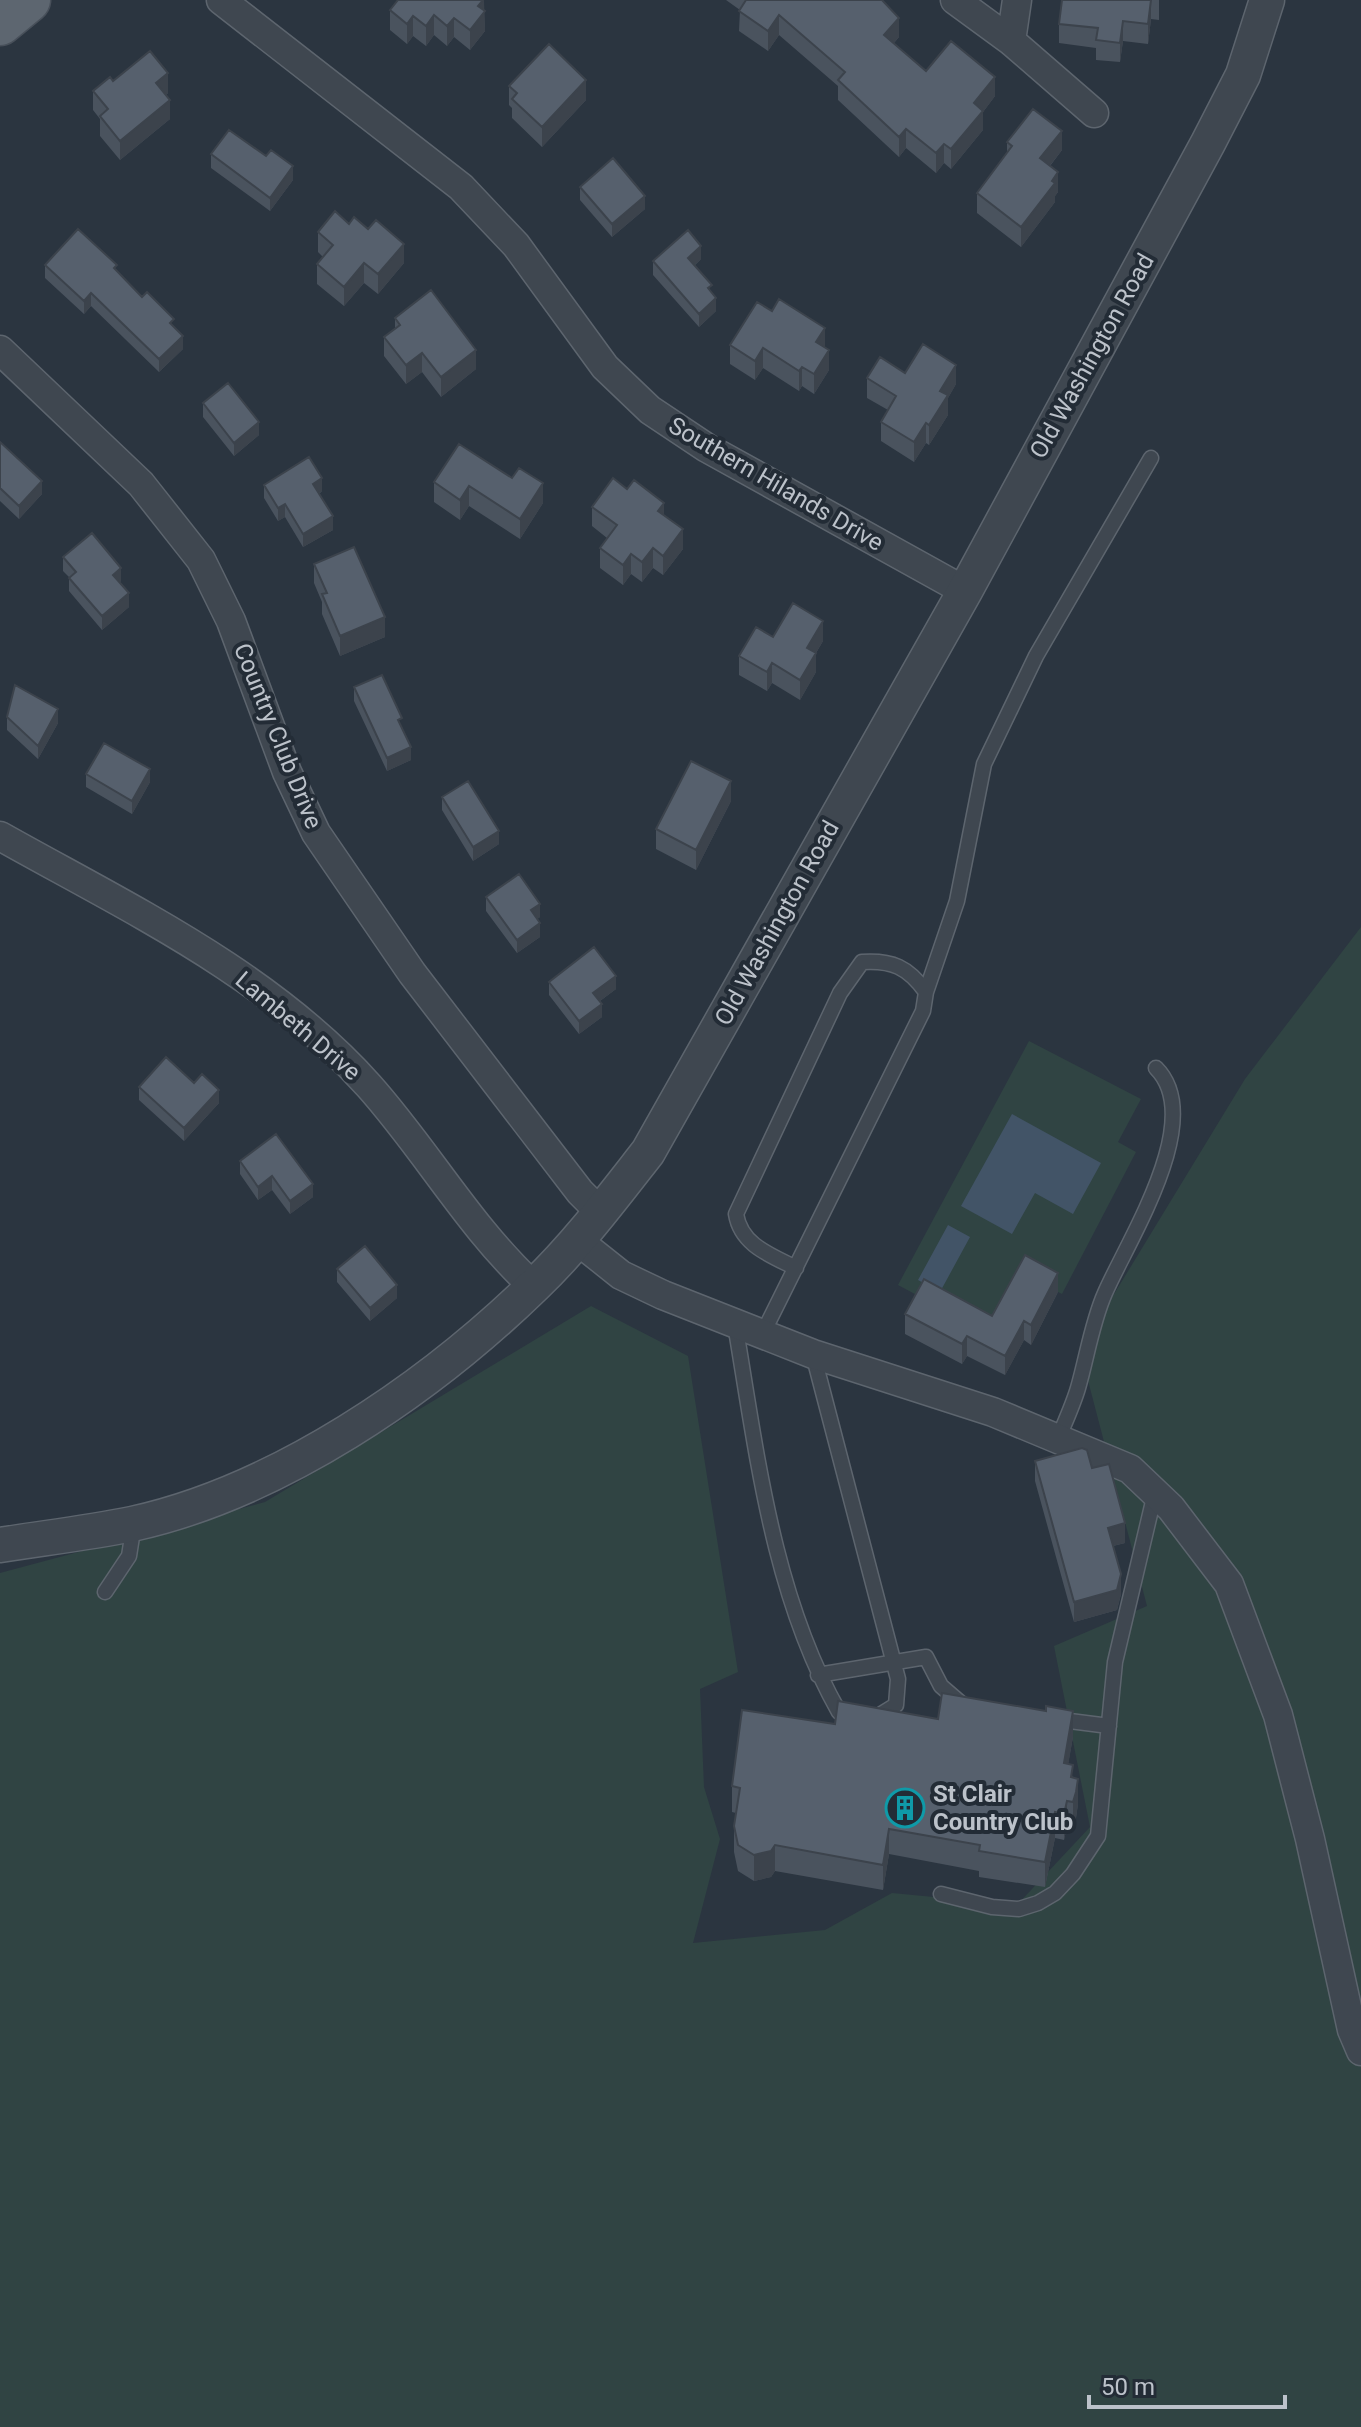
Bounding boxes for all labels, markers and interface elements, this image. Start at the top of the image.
street label: Old Washington Road [1024,249,1160,463]
street label: Southern Hilands Drive [664,411,888,557]
street label: Country Club Drive [228,639,328,833]
street label: Old Washington Road [709,816,845,1030]
street label: Lambeth Drive [230,966,366,1086]
place label: St Clair Country Club [933,1780,1073,1836]
building icon: St Clair Country Club [884,1787,926,1829]
scale bar [1089,2359,1285,2409]
text: 50 m [1101,2373,1155,2401]

